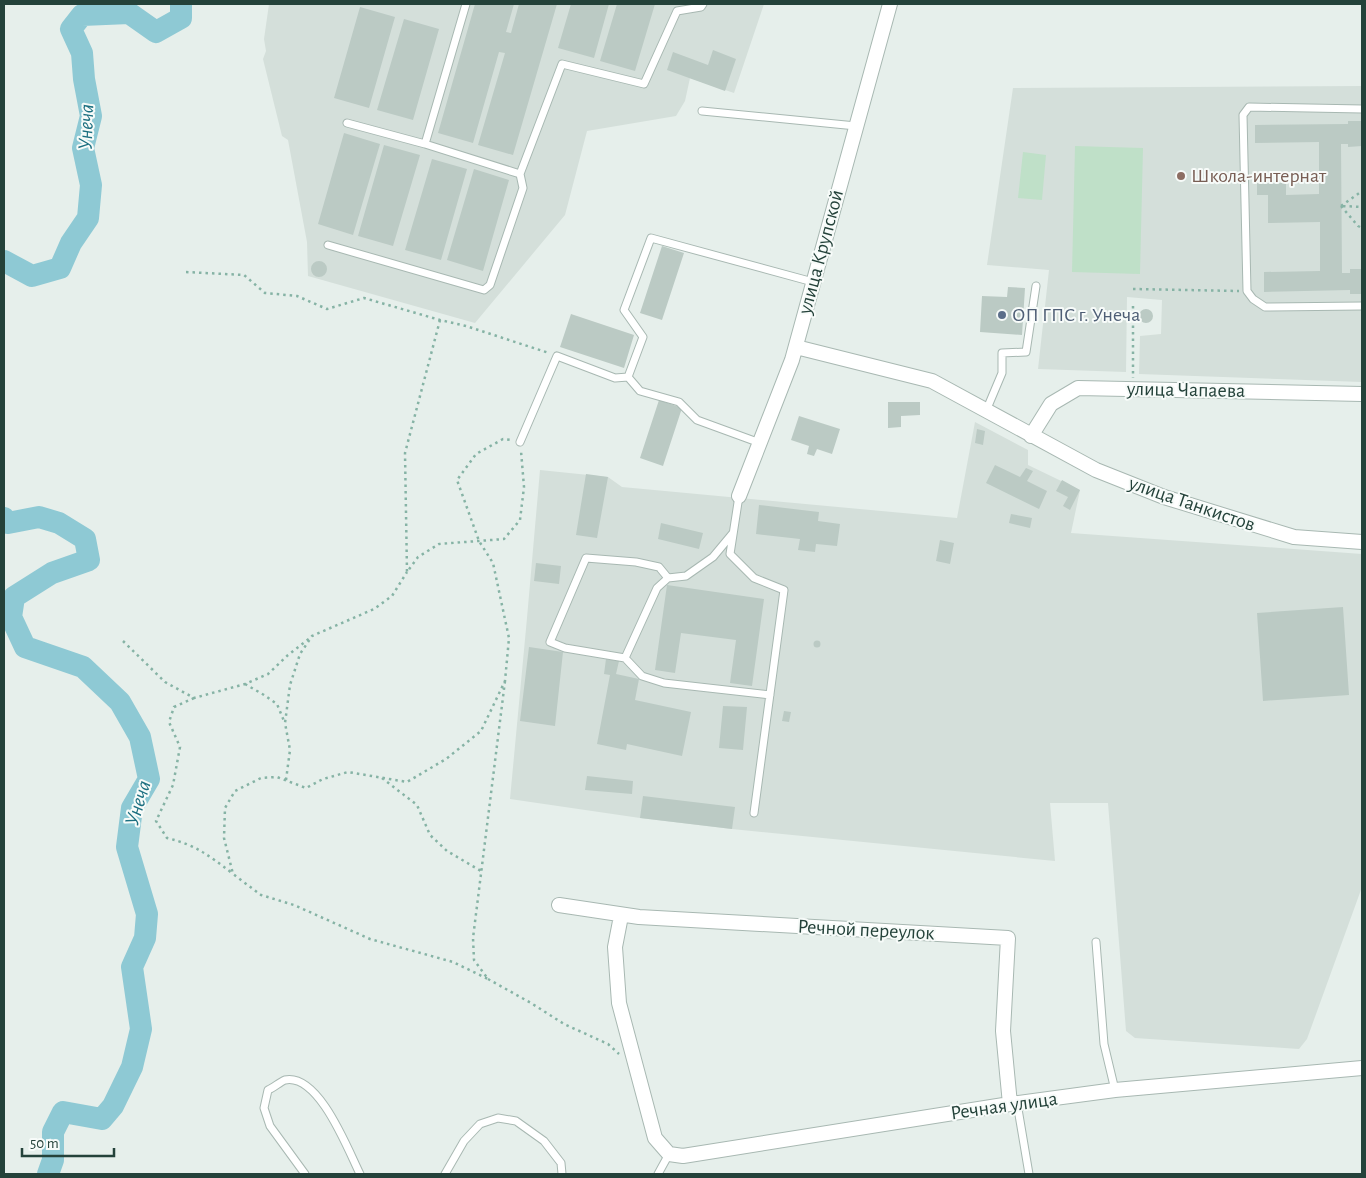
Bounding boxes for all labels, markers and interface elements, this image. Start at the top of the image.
water label: Унеча [75,104,97,150]
place label: Школа-интернат [1191,166,1327,186]
marker: Школа-интернат [1175,170,1187,182]
street label: улица Крупской [795,188,847,317]
place label: ОП ГПС г. Унеча [1012,305,1141,325]
marker: ОП ГПС г. Унеча [996,309,1008,321]
street label: улица Чапаева [1126,379,1245,401]
street label: улица Танкистов [1125,473,1258,535]
water label: Унеча [121,778,155,828]
street label: Речной переулок [797,916,935,944]
street label: Речная улица [949,1089,1059,1123]
scale bar [22,1126,115,1158]
text: 50 m [30,1136,59,1151]

